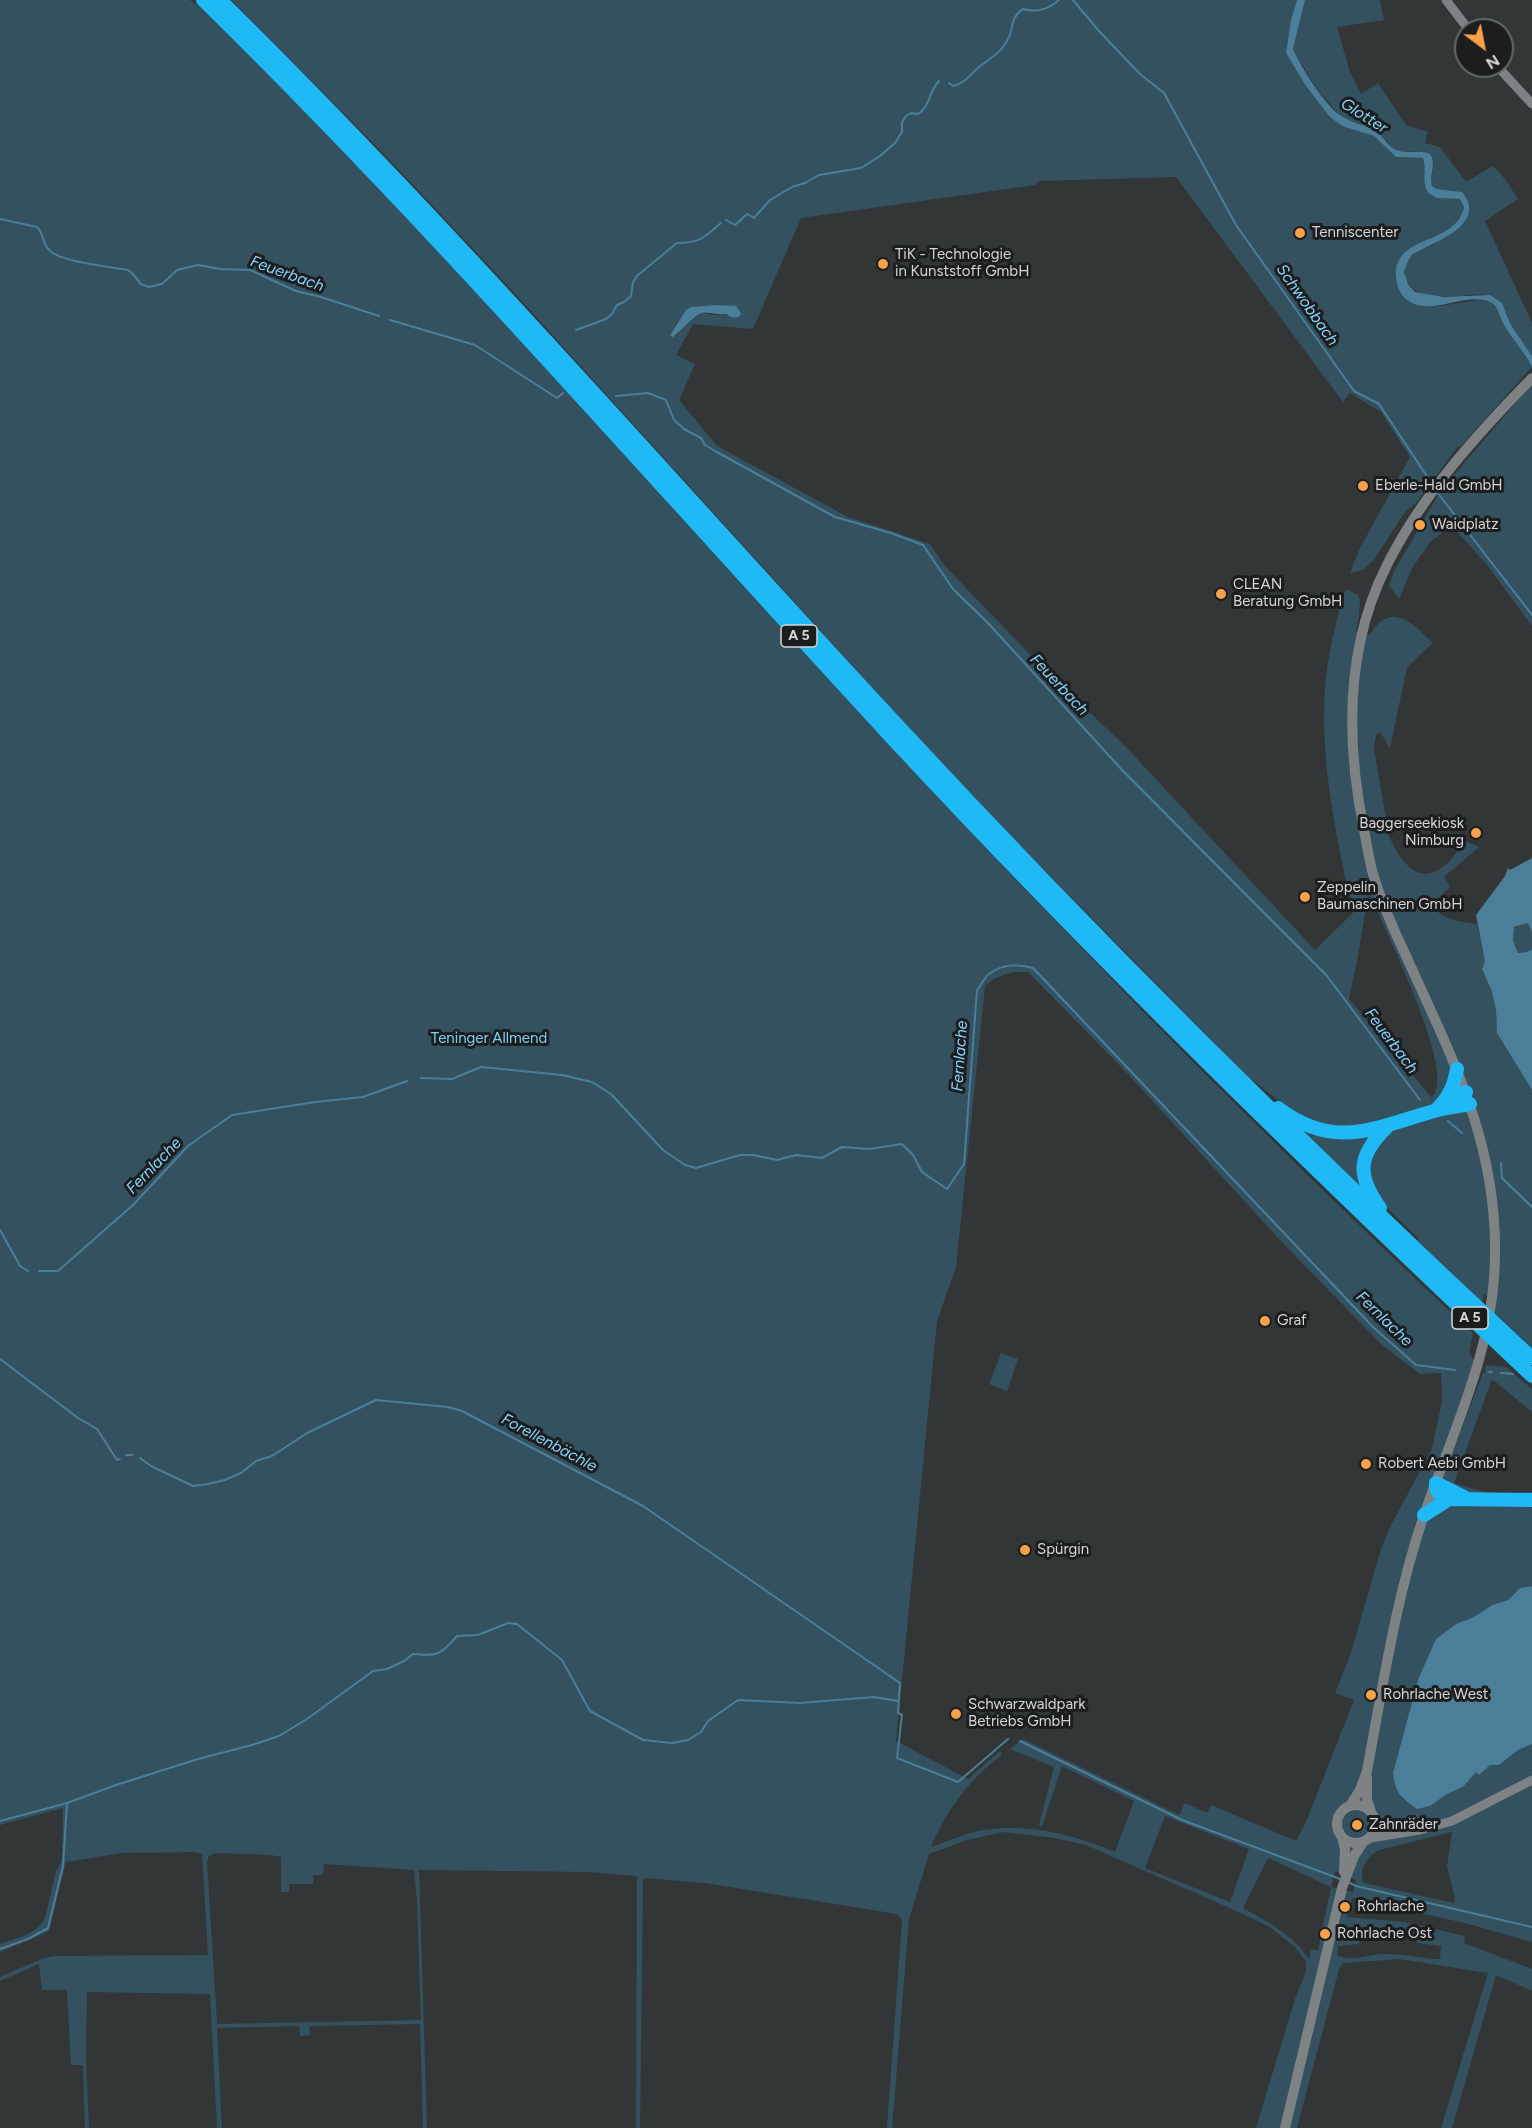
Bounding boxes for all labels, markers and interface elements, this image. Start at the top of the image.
north arrow [1454,18,1514,78]
text: N [1482,51,1503,73]
water label: Glotter [1337,94,1391,138]
place label: Tenniscenter [1312,224,1398,242]
marker: Tenniscenter [1293,226,1307,240]
place label: TiK - Technologie in Kunststoff GmbH [895,246,1029,281]
water label: Feuerbach [248,252,326,296]
marker: TiK - Technologie in Kunststoff GmbH [876,257,890,271]
water label: Schwobbach [1272,261,1342,349]
place label: Eberle-Hald GmbH [1375,477,1503,495]
marker: Eberle-Hald GmbH [1356,479,1370,493]
place label: Waidplatz [1432,516,1499,534]
marker: Waidplatz [1413,518,1427,532]
place label: CLEAN Beratung GmbH [1233,576,1342,611]
marker: CLEAN Beratung GmbH [1214,587,1228,601]
road number: A 5 [781,625,817,647]
water label: Feuerbach [1026,650,1092,720]
place label: Baggerseekiosk Nimburg [1359,815,1464,850]
marker: Baggerseekiosk Nimburg [1469,826,1483,840]
place label: Zeppelin Baumaschinen GmbH [1317,879,1462,914]
marker: Zeppelin Baumaschinen GmbH [1298,890,1312,904]
water label: Feuerbach [1360,1005,1422,1077]
water label: Fernlache [948,1020,972,1092]
park label: Teninger Allmend [431,1030,547,1048]
water label: Fernlache [122,1134,186,1198]
water label: Fernlache [1352,1287,1416,1351]
road number: A 5 [1452,1307,1488,1329]
place label: Graf [1277,1312,1307,1330]
marker: Graf [1258,1314,1272,1328]
water label: Forellenbächle [498,1410,600,1476]
place label: Robert Aebi GmbH [1378,1455,1506,1473]
marker: Robert Aebi GmbH [1359,1457,1373,1471]
place label: Spürgin [1037,1541,1089,1559]
marker: Spürgin [1018,1543,1032,1557]
place label: Rohrlache West [1383,1686,1488,1704]
marker: Rohrlache West [1364,1688,1378,1702]
place label: Schwarzwaldpark Betriebs GmbH [968,1696,1085,1731]
marker: Schwarzwaldpark Betriebs GmbH [949,1707,963,1721]
place label: Zahnräder [1369,1816,1438,1834]
marker: Zahnräder [1350,1818,1364,1832]
place label: Rohrlache [1357,1898,1424,1916]
marker: Rohrlache [1338,1900,1352,1914]
place label: Rohrlache Ost [1337,1925,1432,1943]
marker: Rohrlache Ost [1318,1927,1332,1941]

